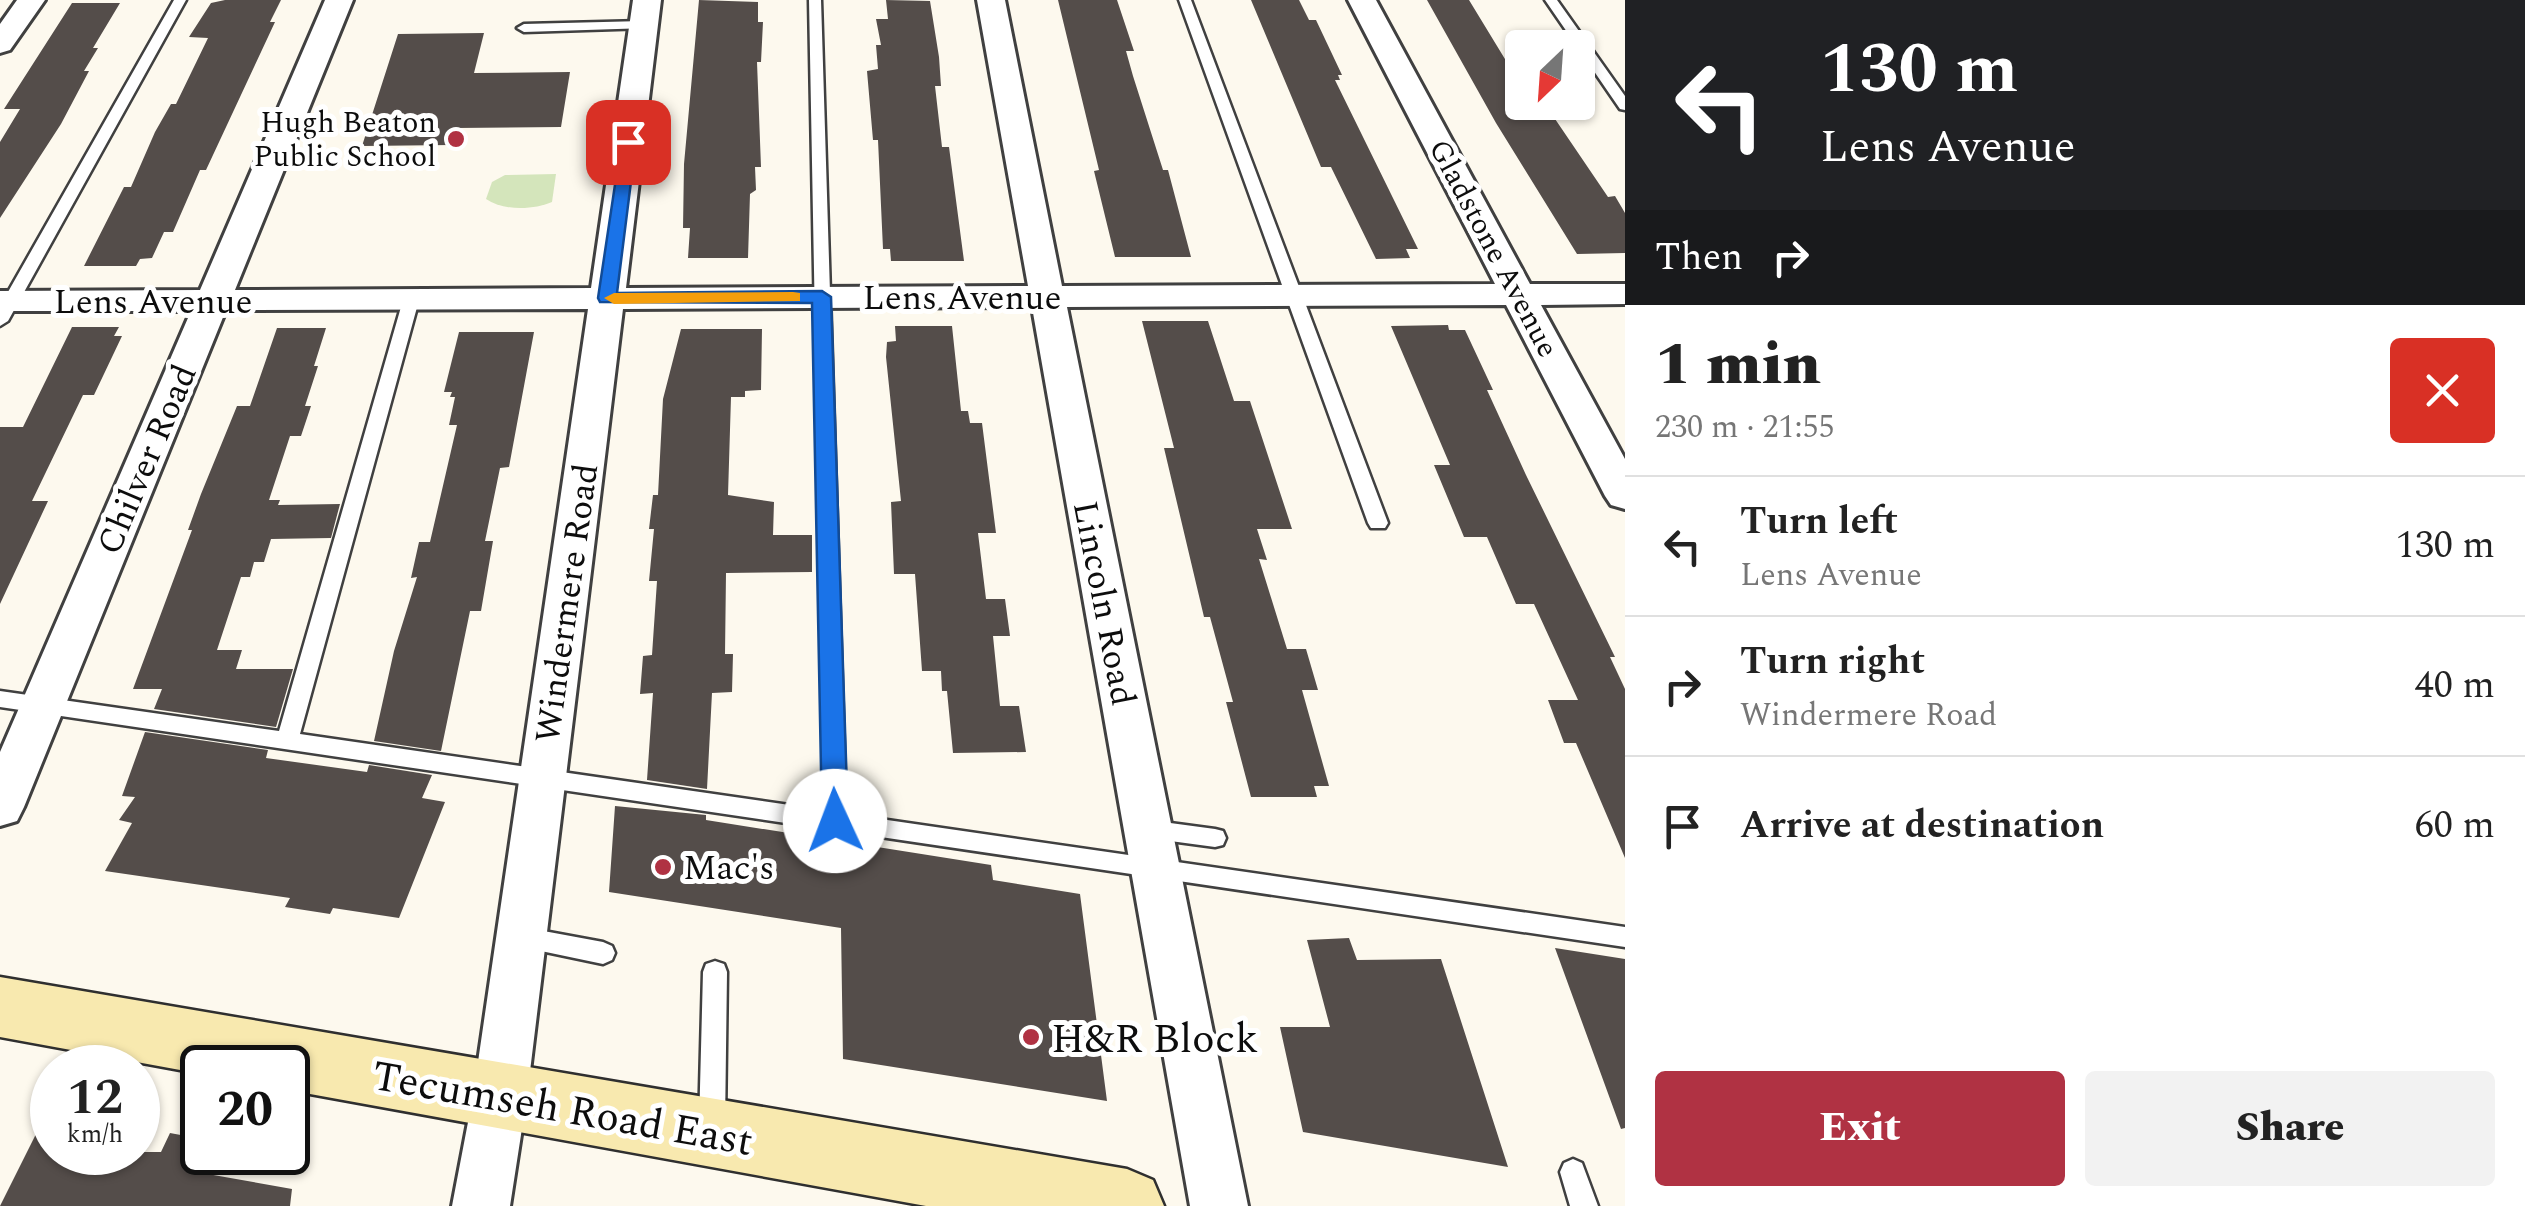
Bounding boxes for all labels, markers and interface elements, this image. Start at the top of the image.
text: 130 m [1820,17,2018,123]
north arrow [1505,30,1595,120]
map controls [1505,30,1595,120]
icon: left [1655,40,1785,170]
place label: Hugh Beaton Public School [253,100,436,180]
pin [586,100,671,185]
text: Lens Avenue [1820,113,2076,182]
icon: arrive [601,115,656,170]
marker: Hugh Beaton Public School [445,128,467,150]
street label: Gladstone Avenue [1416,131,1570,366]
text: Then [1655,229,1743,287]
icon: right [1763,230,1818,285]
street label: Lens Avenue [863,272,1061,325]
street label: Lens Avenue [54,276,252,329]
text: 1 min [1655,319,1821,411]
button: close [2390,338,2495,443]
street label: Chilver Road [83,356,211,563]
text: 230 m · 21:55 [1655,403,1835,452]
street label: Windermere Road [522,460,613,746]
text: Turn left [1740,493,1898,551]
street label: Lincoln Road [1058,496,1149,710]
text: 130 m [2396,517,2495,575]
icon: left [1655,519,1710,574]
text: Lens Avenue [1740,551,1922,600]
text: Turn right [1740,633,1925,691]
text: 40 m [2415,657,2495,715]
icon: right [1655,659,1710,714]
text: Windermere Road [1740,691,1997,740]
position arrow [783,769,887,873]
text: Arrive at destination [1740,797,2104,855]
text: 60 m [2415,797,2495,855]
icon: arrive [1655,799,1710,854]
place label: Mac's [683,842,774,895]
marker: Mac's [652,856,674,878]
place label: H&R Block [1051,1008,1258,1071]
marker: H&R Block [1020,1026,1042,1048]
speed limit sign: 20 [180,1045,310,1175]
street label: Tecumseh Road East [367,1045,758,1174]
text: 12 [67,1060,123,1136]
button: Exit [1655,1071,2065,1186]
button: Share [2085,1071,2495,1186]
text: km/h [67,1116,123,1154]

